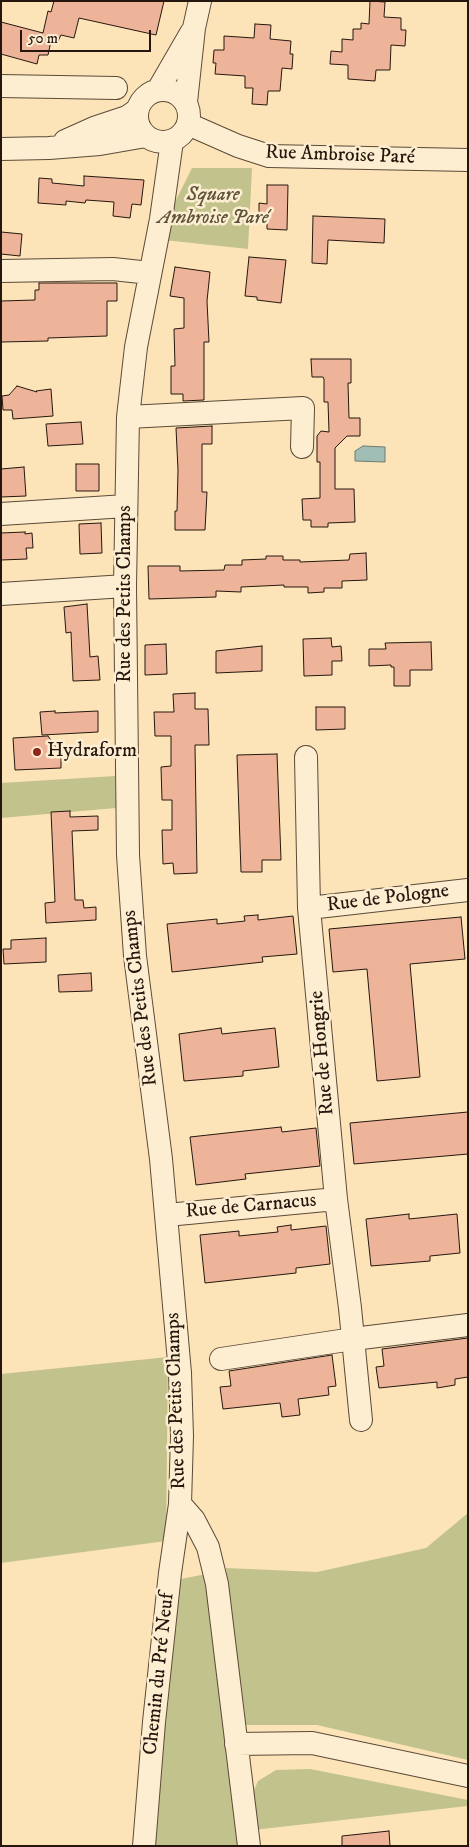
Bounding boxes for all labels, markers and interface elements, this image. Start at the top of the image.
scale bar [22,20,154,52]
text: 50 m [28,29,58,48]
street label: Rue Ambroise Paré [265,141,415,171]
park label: Square Ambroise Paré [158,184,268,231]
street label: Rue des Petits Champs [114,505,138,683]
place label: Hydraform [47,740,137,764]
marker: Hydraform [31,746,43,758]
street label: Rue de Pologne [325,880,451,918]
street label: Rue des Petits Champs [118,909,164,1087]
street label: Rue de Hongrie [306,990,340,1116]
street label: Rue de Carnacus [185,1189,317,1225]
street label: Rue des Petits Champs [162,1312,192,1490]
street label: Chemin du Pré Neuf [140,1592,180,1756]

